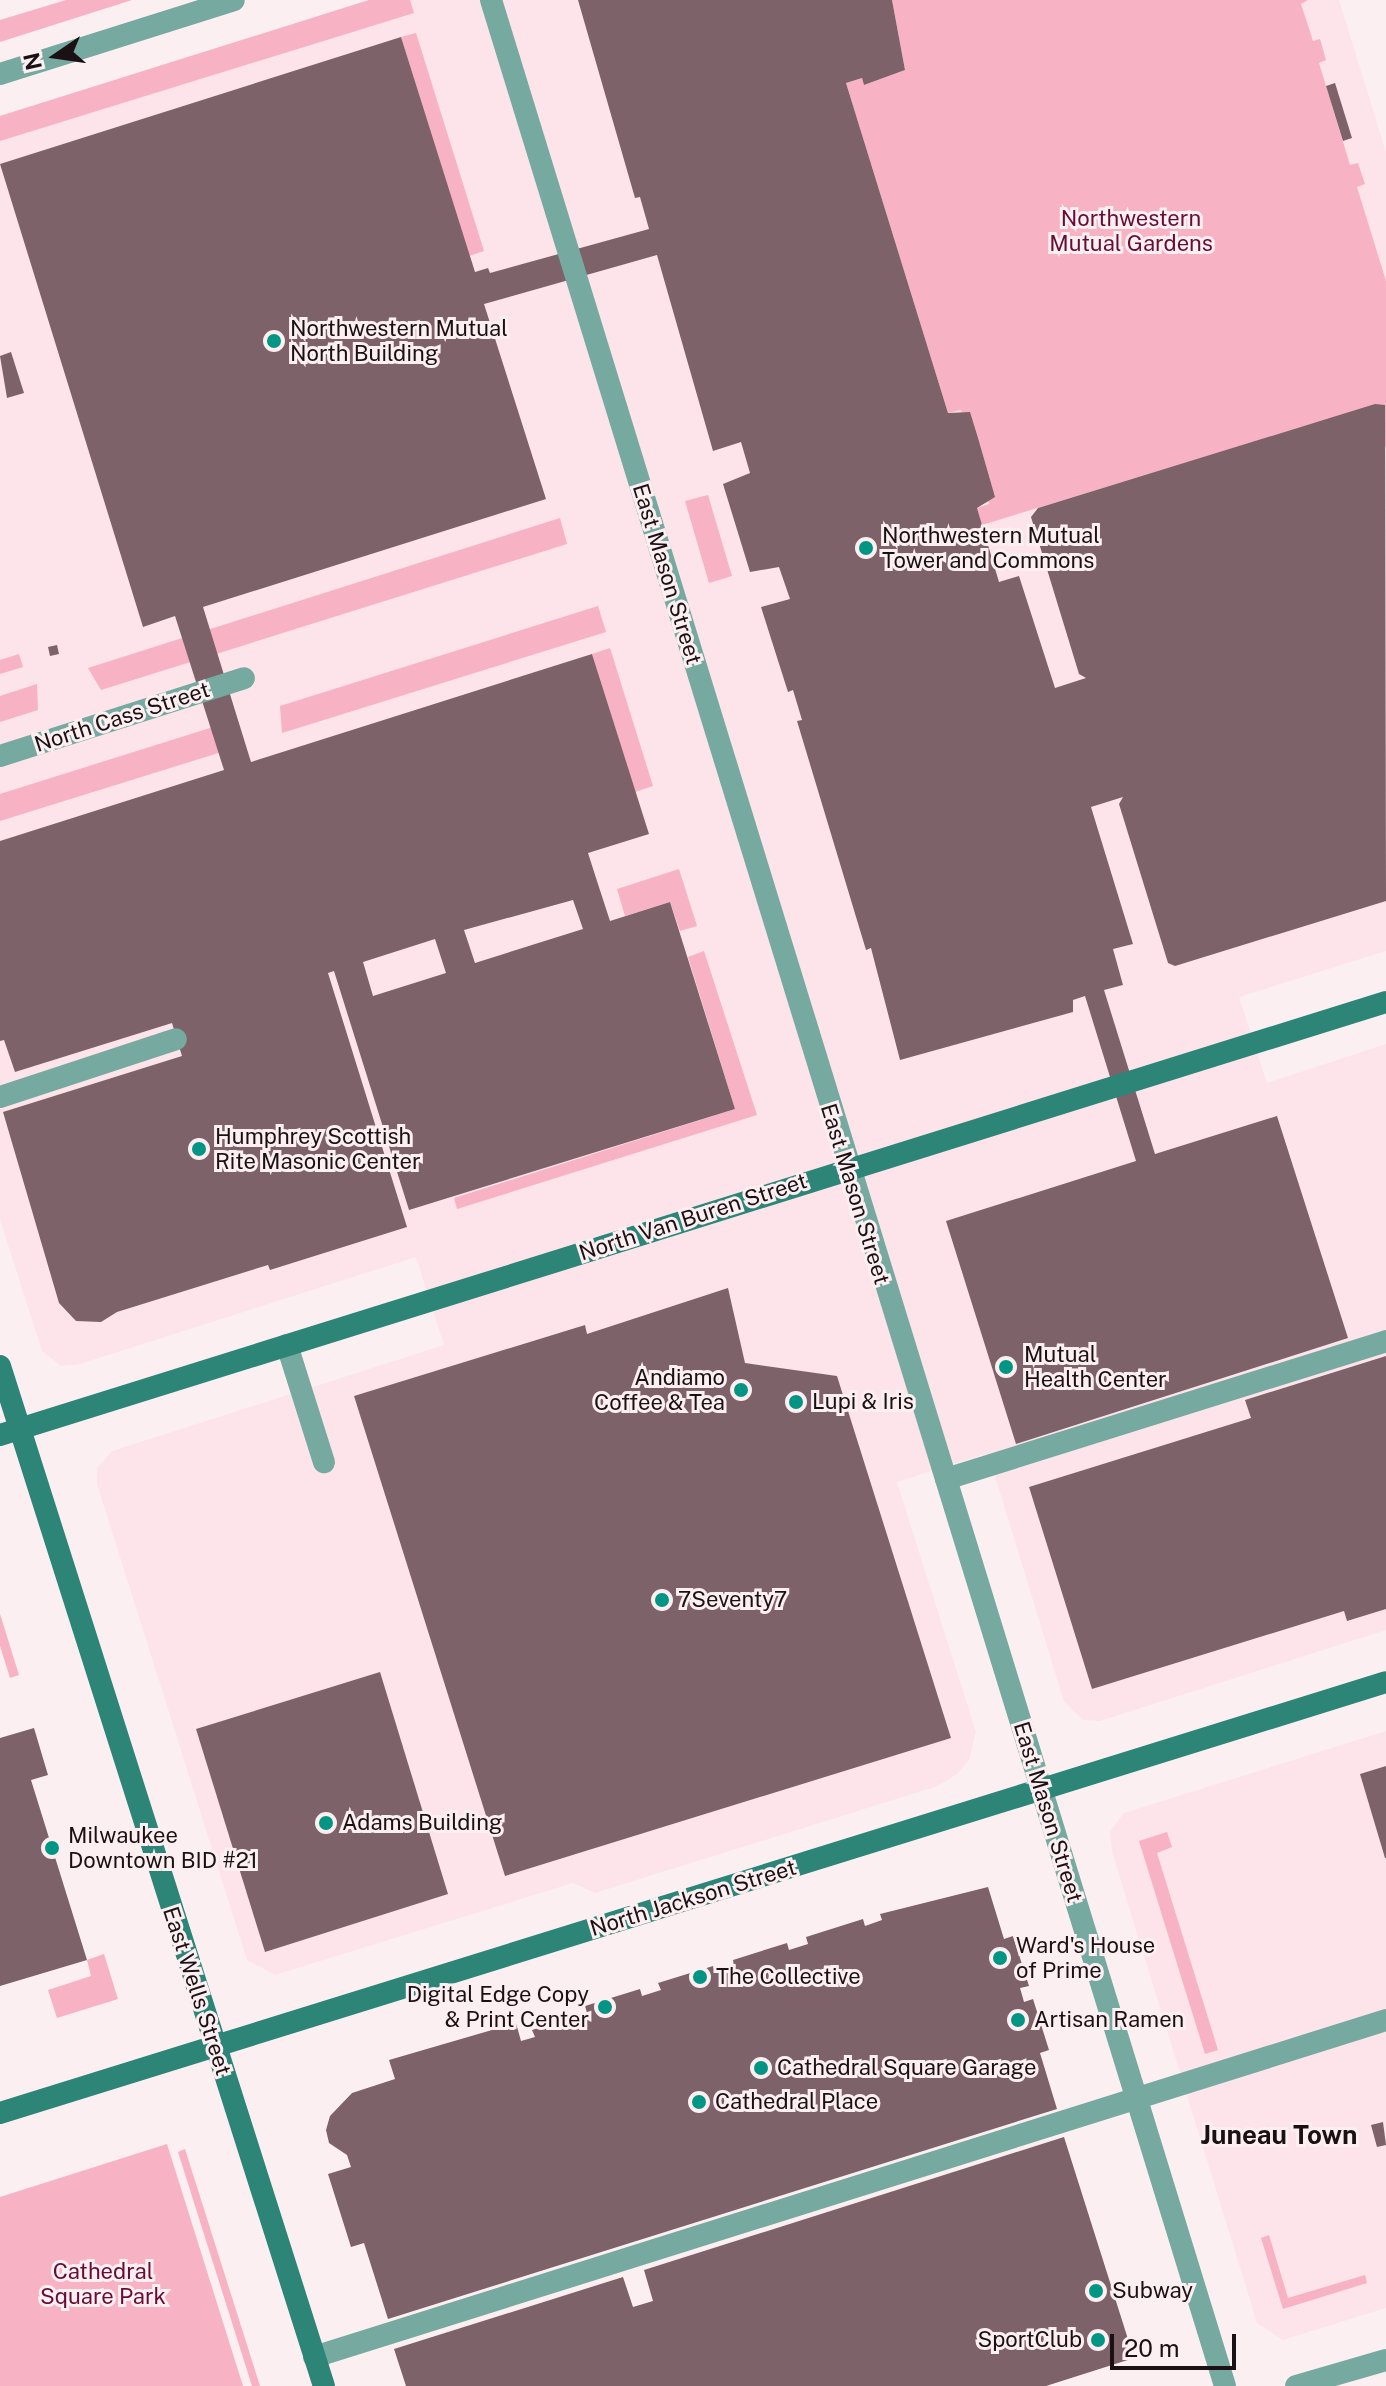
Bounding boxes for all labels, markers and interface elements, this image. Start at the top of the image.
north arrow [16,16,96,96]
text: N [18,50,47,73]
park label: Northwestern Mutual Gardens [1049,205,1213,256]
place label: Northwestern Mutual North Building [290,315,508,366]
marker: Northwestern Mutual North Building [265,332,283,350]
street label: East Mason Street [627,480,707,668]
place label: Northwestern Mutual Tower and Commons [882,522,1100,574]
marker: Northwestern Mutual Tower and Commons [857,539,875,557]
street label: North Cass Street [31,676,213,758]
street label: East Mason Street [815,1100,895,1288]
place label: Humphrey Scottish Rite Masonic Center [215,1123,421,1174]
marker: Humphrey Scottish Rite Masonic Center [190,1140,208,1158]
street label: North Van Buren Street [575,1168,811,1266]
place label: Mutual Health Center [1024,1341,1167,1392]
marker: Mutual Health Center [995,1356,1017,1378]
place label: Andiamo Coffee & Tea [594,1364,725,1416]
marker: Andiamo Coffee & Tea [732,1381,750,1399]
place label: Lupi & Iris [812,1389,914,1415]
marker: Lupi & Iris [787,1393,805,1411]
place label: 7Seventy7 [678,1587,787,1613]
marker: 7Seventy7 [653,1591,671,1609]
street label: East Mason Street [1008,1718,1088,1906]
place label: Adams Building [342,1810,503,1836]
marker: Adams Building [317,1814,335,1832]
place label: Milwaukee Downtown BID #21 [68,1822,258,1874]
marker: Milwaukee Downtown BID #21 [43,1839,61,1857]
street label: North Jackson Street [587,1854,799,1942]
street label: East Wells Street [157,1903,237,2079]
place label: Ward's House of Prime [1016,1932,1155,1984]
marker: Ward's House of Prime [991,1949,1009,1967]
place label: The Collective [716,1964,861,1990]
marker: The Collective [691,1968,709,1986]
place label: Digital Edge Copy & Print Center [407,1981,589,2032]
marker: Digital Edge Copy & Print Center [596,1998,614,2016]
place label: Artisan Ramen [1034,2007,1184,2033]
marker: Artisan Ramen [1009,2011,1027,2029]
place label: Cathedral Square Garage [777,2055,1037,2081]
marker: Cathedral Square Garage [752,2059,770,2077]
place label: Cathedral Place [715,2089,878,2115]
marker: Cathedral Place [690,2093,708,2111]
district label: Juneau Town [1201,2119,1357,2151]
park label: Cathedral Square Park [40,2258,166,2310]
place label: Subway [1112,2278,1193,2304]
marker: Subway [1087,2282,1105,2300]
scale bar [1114,2318,1240,2368]
place label: SportClub [977,2327,1082,2353]
marker: SportClub [1089,2331,1107,2349]
text: 20 m [1124,2334,1180,2362]

